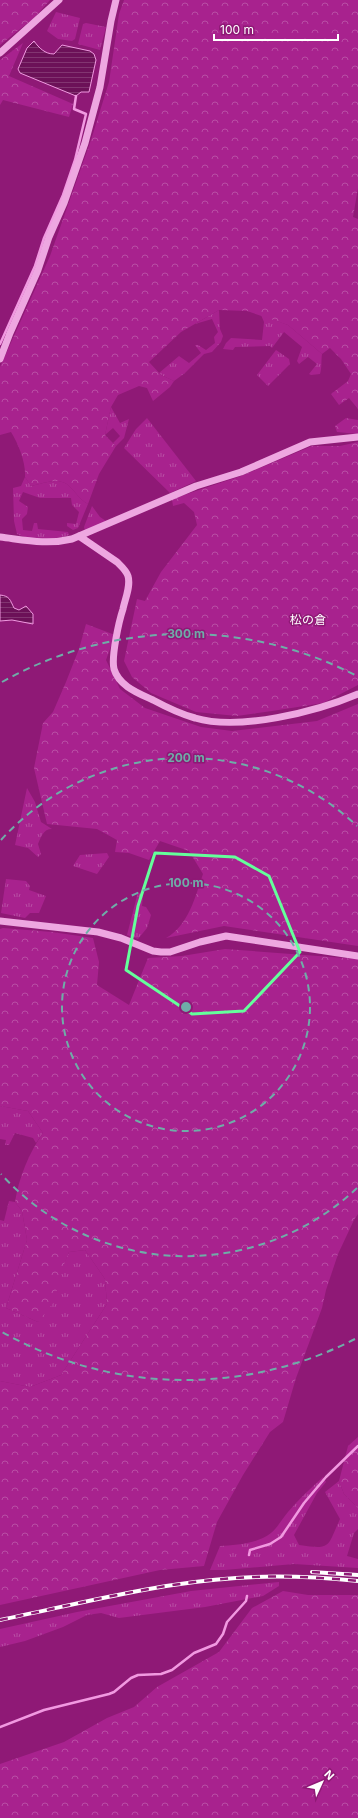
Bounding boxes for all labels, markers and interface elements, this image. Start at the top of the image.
scale bar [214,16,338,42]
text: 100 m [220,22,254,37]
district label: 松の倉 [290,612,326,627]
text: 300 m [167,626,205,641]
text: 200 m [167,750,205,765]
text: 100 m [168,875,204,890]
centre of rings [179,1000,193,1014]
north arrow [302,1762,342,1802]
text: N [321,1767,337,1783]

